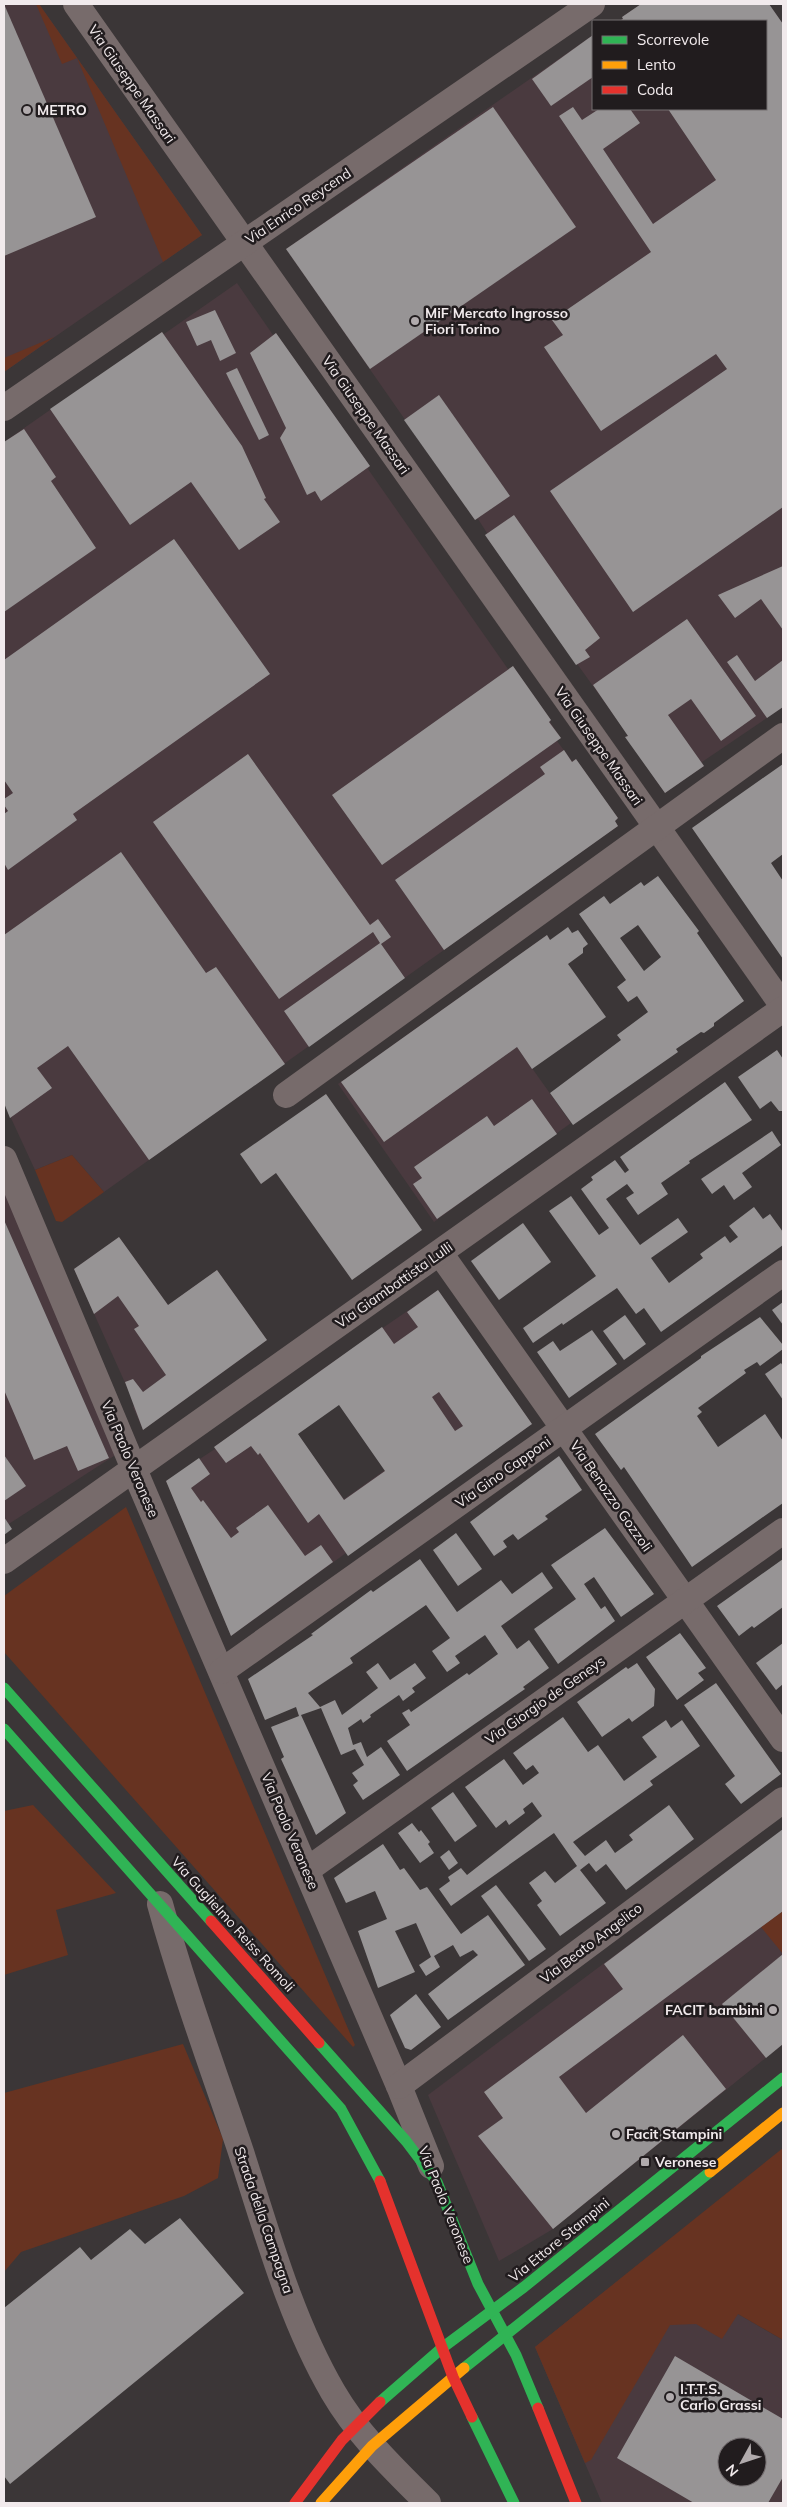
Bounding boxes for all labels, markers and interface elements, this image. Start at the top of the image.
legend [592,20,767,110]
street label: Via Giuseppe Massari [84,21,180,147]
text: Scorrevole [637,30,709,49]
text: Lento [637,55,676,74]
text: Coda [637,80,673,99]
place label: METRO [37,101,87,119]
marker: METRO [21,104,33,116]
street label: Via Enrico Reycend [242,164,354,248]
place label: MiF Mercato Ingrosso Fiori Torino [425,304,568,338]
marker: MiF Mercato Ingrosso Fiori Torino [409,315,421,327]
street label: Via Giuseppe Massari [318,352,414,478]
street label: Via Giuseppe Massari [551,683,647,809]
street label: Via Giambattista Lulli [332,1238,456,1332]
street label: Via Paolo Veronese [97,1398,163,1520]
street label: Via Gino Capponi [452,1432,554,1512]
street label: Via Benozzo Gozzoli [566,1437,656,1555]
street label: Via Giorgio de Geneys [481,1652,609,1748]
street label: Via Paolo Veronese [257,1770,323,1892]
street label: Via Guglielmo Reiss Romoli [167,1853,299,1995]
street label: Via Beato Angelico [536,1899,646,1987]
place label: FACIT bambini [665,2001,763,2019]
marker: FACIT bambini [767,2004,779,2016]
place label: Facit Stampini [626,2125,722,2143]
marker: Facit Stampini [610,2128,622,2140]
street label: Strada della Campagna [230,2144,298,2296]
street label: Via Paolo Veronese [414,2144,478,2266]
place label: Veronese [654,2153,717,2171]
marker: Veronese [639,2156,651,2168]
street label: Via Ettore Stampini [505,2194,613,2286]
place label: I.T.T.S. Carlo Grassi [680,2380,761,2414]
marker: I.T.T.S. Carlo Grassi [664,2391,676,2403]
north arrow [717,2437,767,2487]
text: N [722,2461,742,2480]

